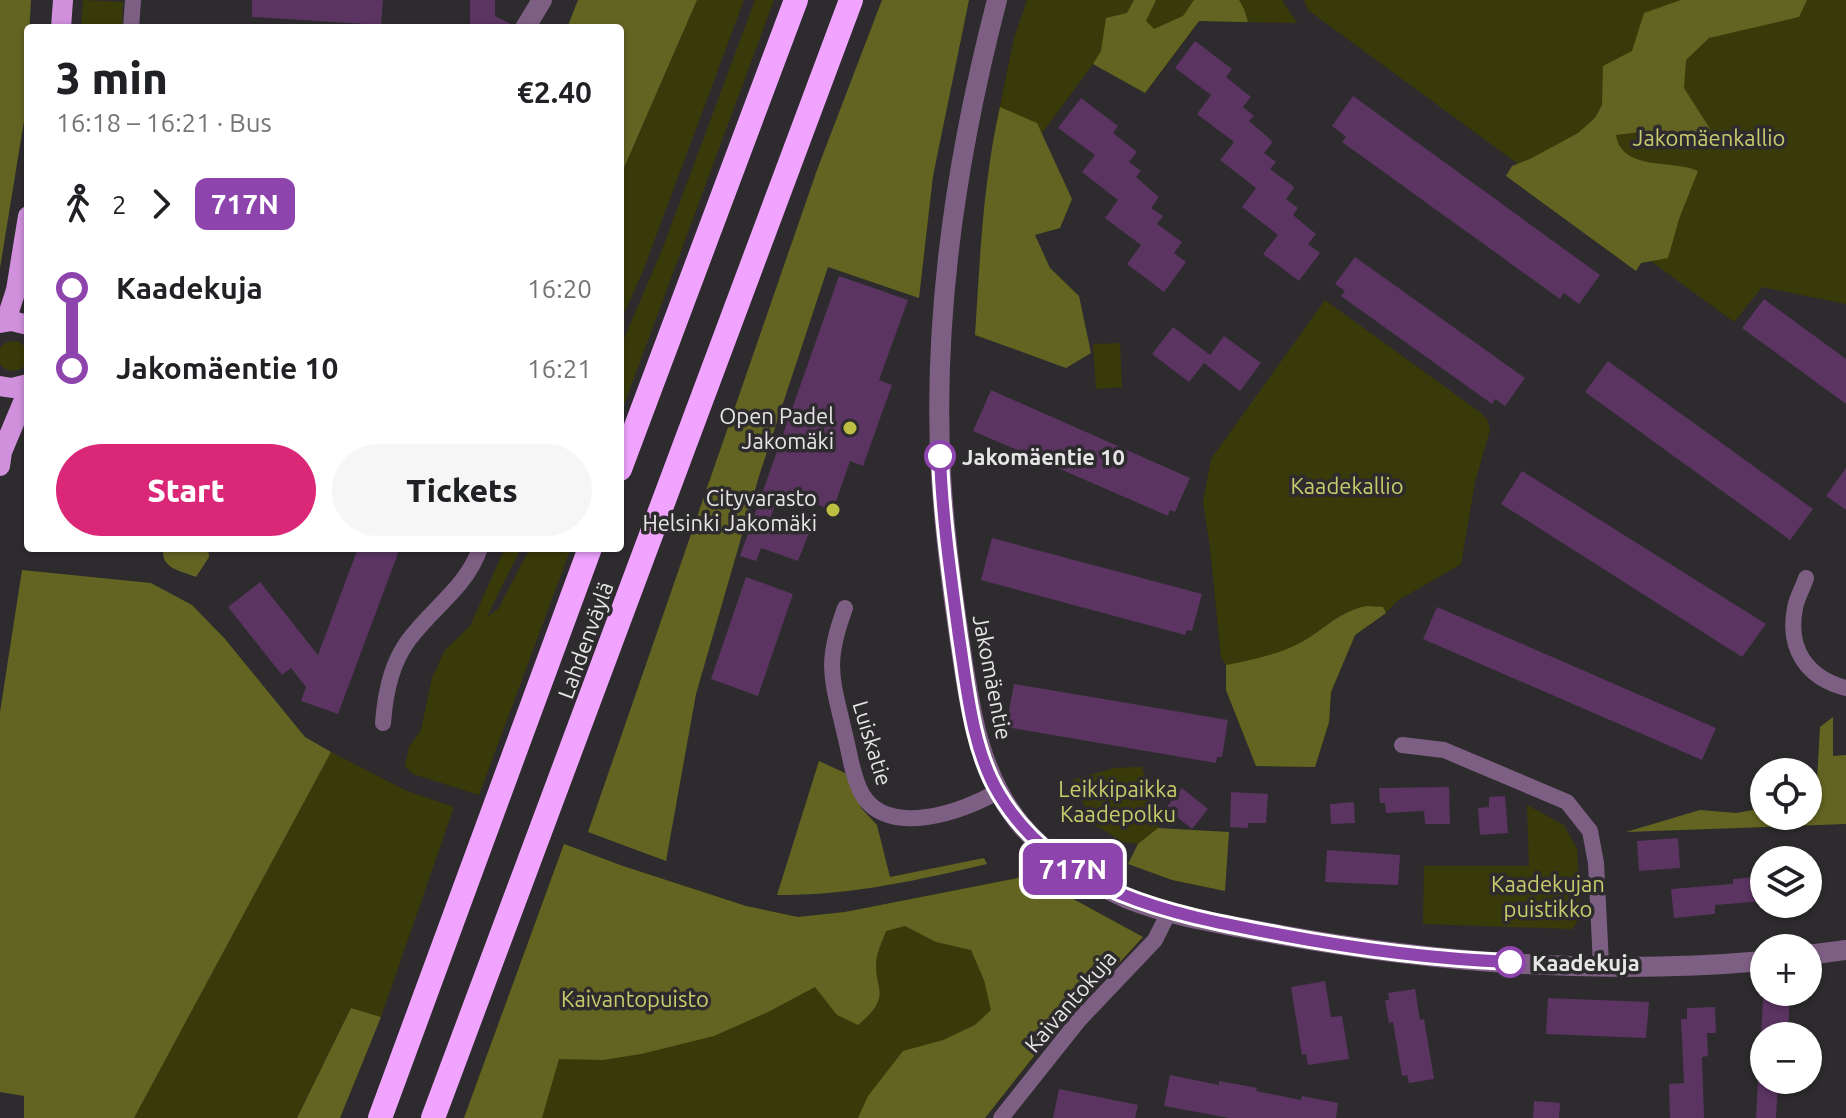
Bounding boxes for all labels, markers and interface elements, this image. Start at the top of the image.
text: 3 min [56,53,168,102]
text: €2.40 [517,75,592,109]
text: 16:18 – 16:21 · Bus [56,108,272,137]
park label: Jakomäenkallio [1633,125,1785,150]
icon: walk [56,182,100,226]
icon: forward [139,182,183,226]
text: 717N [211,188,279,219]
text: 2 [112,190,127,219]
text: Kaadekuja [116,271,263,305]
text: 16:20 [527,274,592,303]
text: Jakomäentie 10 [116,351,338,385]
text: 16:21 [527,354,592,383]
place label: Open Padel Jakomäki [719,403,834,453]
marker: Open Padel Jakomäki [841,419,859,437]
marker: Jakomäentie 10 [925,441,955,471]
button: Start [56,444,316,536]
button: Tickets [332,444,592,536]
place label: Jakomäentie 10 [962,444,1125,469]
park label: Kaadekallio [1290,473,1404,498]
place label: Cityvarasto Helsinki Jakomäki [642,485,817,535]
marker: Cityvarasto Helsinki Jakomäki [824,501,842,519]
street label: Lahdenväylä [552,578,618,702]
street label: Jakomäentie [969,612,1017,742]
street label: Luiskatie [848,698,898,788]
map controls [1750,758,1822,1094]
button: locate [1750,758,1822,830]
park label: Leikkipaikka Kaadepolku [1058,776,1178,826]
line badge: 717N [1017,843,1129,895]
button: layers [1750,846,1822,918]
text: 717N [1039,853,1107,884]
park label: Kaadekujan puistikko [1491,871,1605,921]
button: + [1750,934,1822,1006]
street label: Kaivantokuja [1019,945,1121,1057]
marker: Kaadekuja [1495,947,1525,977]
place label: Kaadekuja [1532,950,1640,975]
park label: Kaivantopuisto [561,986,709,1011]
button: − [1750,1022,1822,1094]

